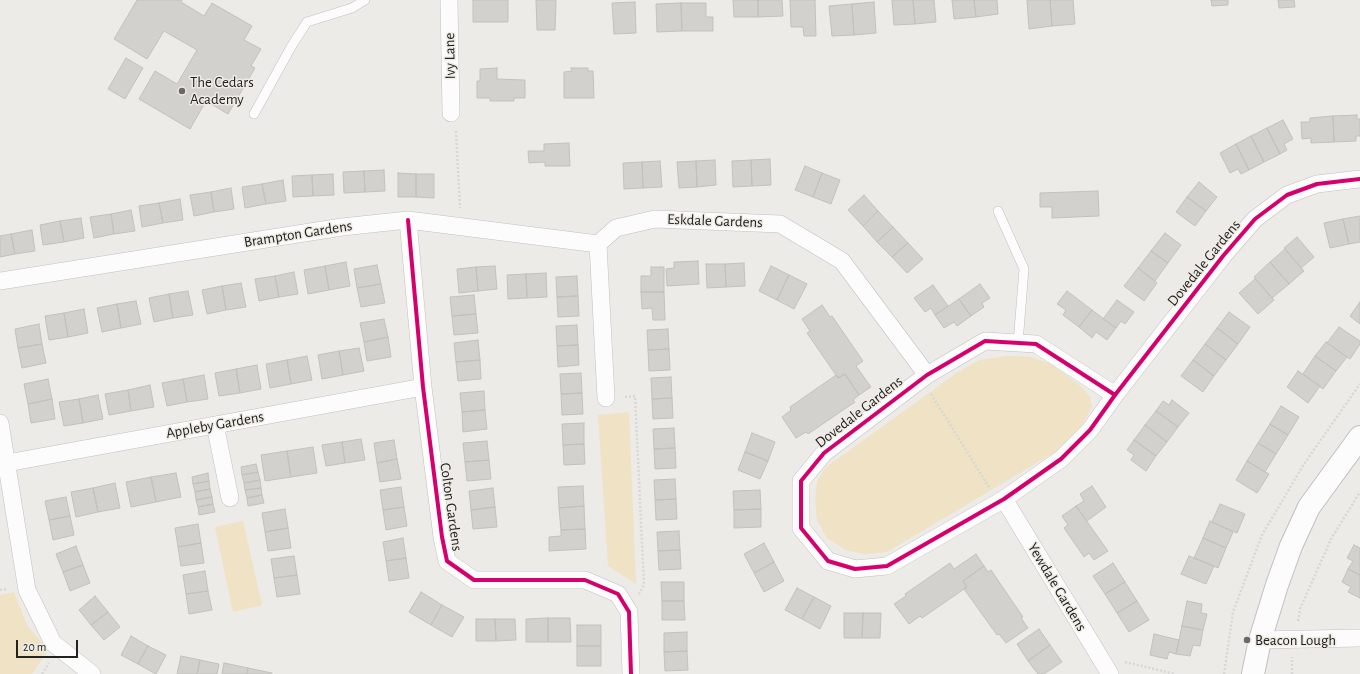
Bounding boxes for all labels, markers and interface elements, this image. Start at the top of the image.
street label: Ivy Lane [441,33,459,79]
place label: The Cedars Academy [190,73,254,108]
marker: The Cedars Academy [177,86,187,96]
street label: Eskdale Gardens [667,210,763,232]
street label: Dovedale Gardens [1164,216,1244,310]
street label: Brampton Gardens [243,217,353,251]
street label: Dovedale Gardens [812,372,906,452]
street label: Appleby Gardens [165,408,265,442]
street label: Colton Gardens [436,462,466,552]
street label: Yewdale Gardens [1024,540,1090,634]
place label: Beacon Lough [1255,631,1336,649]
scale bar [18,632,80,658]
marker: Beacon Lough [1242,635,1252,645]
text: 20 m [23,641,46,653]

